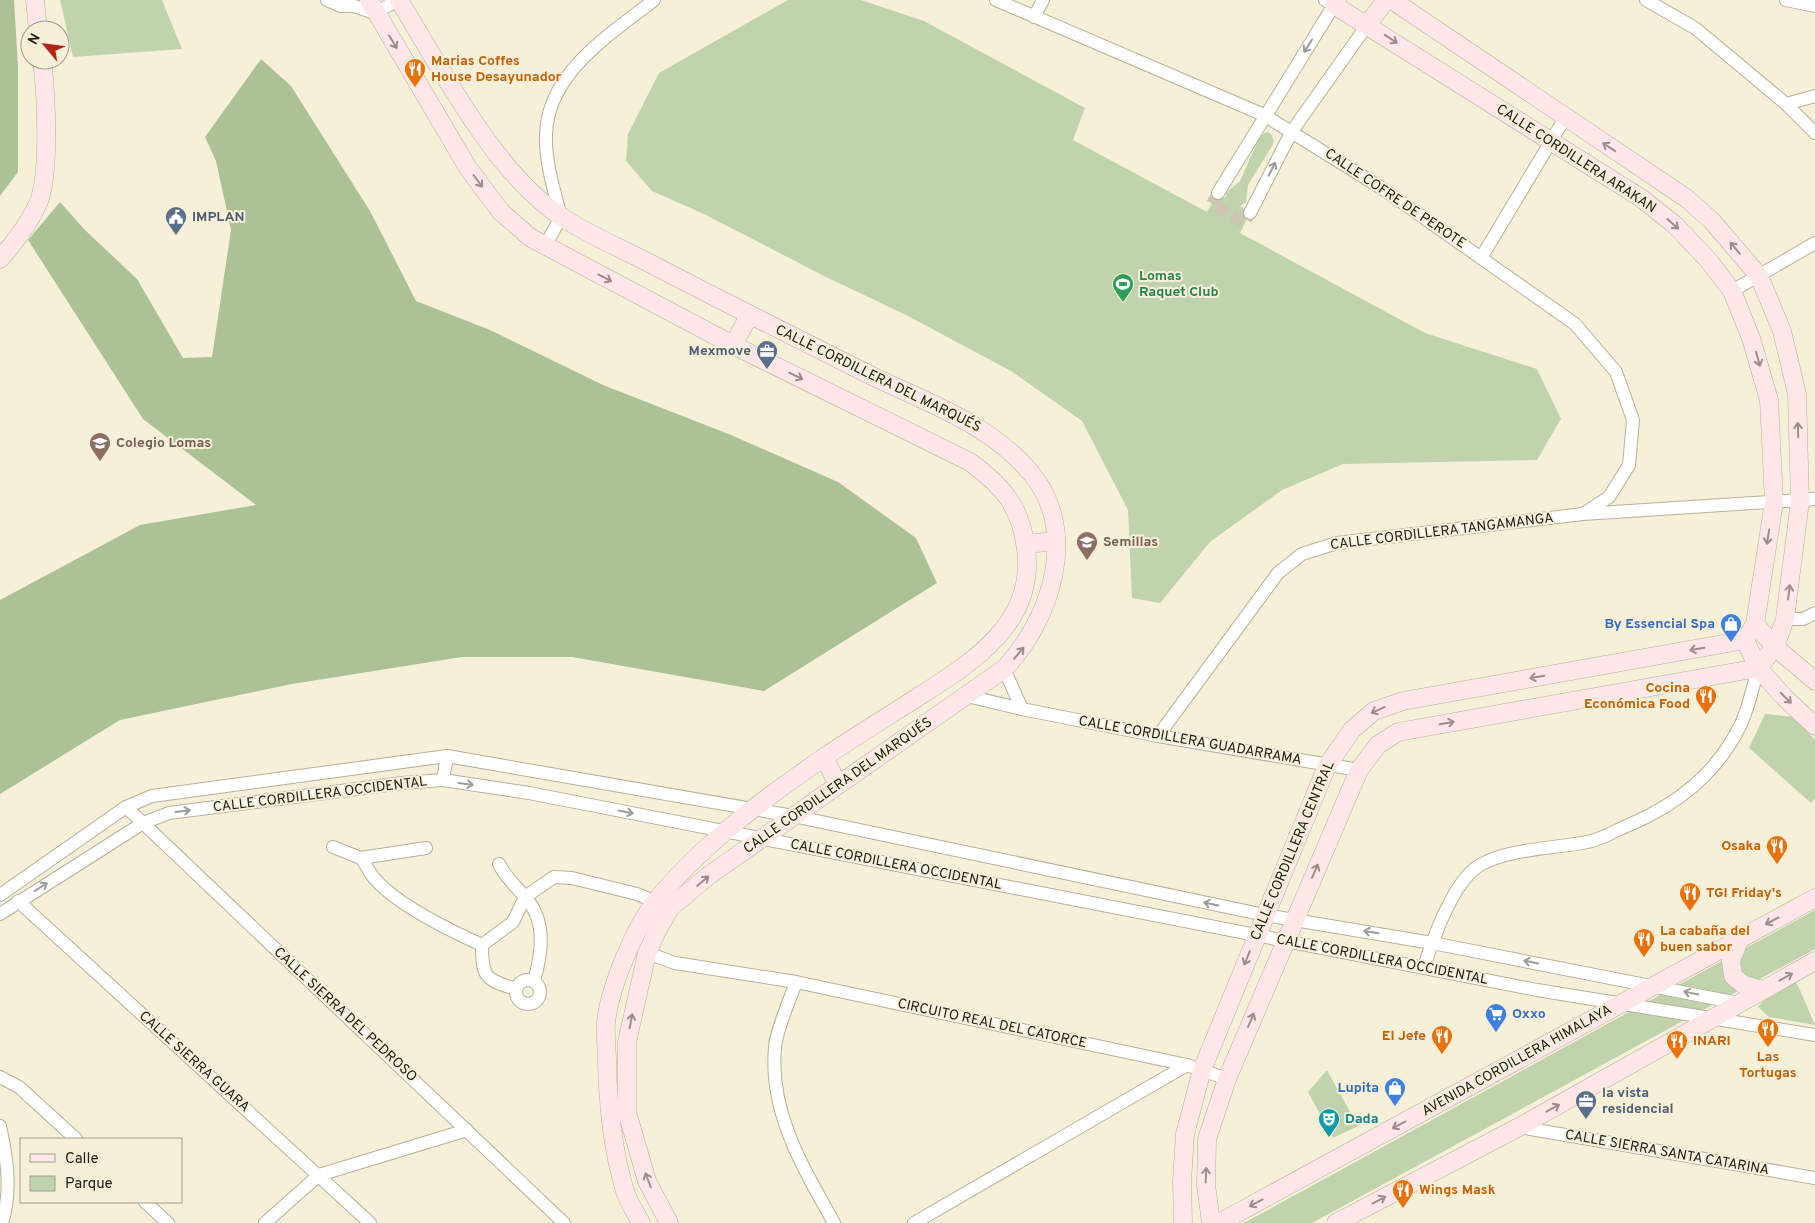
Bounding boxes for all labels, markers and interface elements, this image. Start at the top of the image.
north arrow [20,20,70,70]
text: N [25,31,45,48]
one-way arrow [1383,34,1397,44]
one-way arrow [388,35,398,49]
one-way arrow [1303,38,1313,52]
place label: Marias Coffes House Desayunador [431,53,562,86]
restaurant icon: Marias Coffes House Desayunador [403,57,427,88]
street label: CALLE CORDILLERA ARAKAN [1493,101,1659,217]
one-way arrow [1602,141,1616,152]
street label: CALLE COFRE DE PEROTE [1321,145,1469,253]
one-way arrow [1268,162,1277,177]
one-way arrow [473,174,483,188]
public building icon: IMPLAN [164,205,188,236]
place label: IMPLAN [192,209,245,226]
one-way arrow [1666,218,1679,230]
one-way arrow [1729,241,1741,254]
place label: Lomas Raquet Club [1139,268,1219,301]
sports icon: Lomas Raquet Club [1111,272,1135,303]
one-way arrow [598,273,612,283]
street label: CALLE CORDILLERA DEL MARQUÉS [772,321,984,436]
office icon: Mexmove [755,339,779,370]
place label: Mexmove [689,343,751,360]
one-way arrow [1753,351,1763,367]
one-way arrow [788,372,803,381]
one-way arrow [1793,422,1803,438]
school or university icon: Colegio Lomas [88,431,112,462]
place label: Colegio Lomas [116,435,211,452]
street label: CALLE CORDILLERA TANGAMANGA [1329,510,1555,554]
one-way arrow [1763,528,1773,544]
school or university icon: Semillas [1075,530,1099,561]
place label: Semillas [1103,534,1158,551]
one-way arrow [1784,584,1794,600]
shop icon: By Essencial Spa [1719,612,1743,643]
place label: By Essencial Spa [1604,616,1715,633]
one-way arrow [1689,644,1705,654]
one-way arrow [1013,647,1024,660]
one-way arrow [1529,673,1545,683]
place label: Cocina Económica Food [1584,680,1690,713]
restaurant icon: Cocina Económica Food [1694,684,1718,715]
one-way arrow [1779,692,1792,704]
one-way arrow [1371,706,1386,716]
street label: CALLE CORDILLERA DEL MARQUÉS [740,713,936,858]
street label: CALLE CORDILLERA GUADARRAMA [1077,713,1303,769]
one-way arrow [1439,718,1455,728]
street label: CALLE CORDILLERA CENTRAL [1247,759,1339,943]
street label: CALLE CORDILLERA OCCIDENTAL [212,773,428,817]
one-way arrow [458,779,474,789]
one-way arrow [175,806,191,816]
one-way arrow [618,807,634,817]
restaurant icon: Osaka [1765,834,1789,865]
street label: CALLE CORDILLERA OCCIDENTAL [789,836,1003,894]
place label: Osaka [1721,838,1761,855]
one-way arrow [1311,864,1321,879]
one-way arrow [696,876,709,887]
one-way arrow [33,881,47,891]
restaurant icon: TGI Friday's [1678,881,1702,912]
place label: TGI Friday's [1706,885,1782,902]
one-way arrow [1204,898,1220,908]
one-way arrow [1765,917,1780,926]
place label: La cabaña del buen sabor [1660,923,1750,956]
one-way arrow [1364,927,1380,937]
restaurant icon: La cabaña del buen sabor [1632,927,1656,958]
street label: CALLE CORDILLERA OCCIDENTAL [1275,931,1489,989]
street label: CALLE SIERRA DEL PEDROSO [270,944,420,1086]
one-way arrow [1242,950,1252,965]
one-way arrow [1523,957,1539,966]
one-way arrow [1779,971,1793,981]
one-way arrow [1683,988,1699,997]
street label: CIRCUITO REAL DEL CATORCE [896,996,1088,1052]
street label: AVENIDA CORDILLERA HIMALAYA [1419,1002,1615,1120]
supermarket icon: Oxxo [1484,1002,1508,1033]
place label: Oxxo [1512,1006,1546,1023]
street label: CALLE SIERRA GUARA [135,1008,253,1116]
one-way arrow [627,1013,636,1029]
one-way arrow [1247,1013,1257,1028]
restaurant icon: Las Tortugas [1756,1017,1780,1048]
restaurant icon: El Jefe [1430,1024,1454,1055]
place label: El Jefe [1382,1028,1426,1045]
restaurant icon: INARI [1665,1029,1689,1060]
place label: INARI [1693,1033,1731,1050]
place label: Las Tortugas [1739,1049,1797,1082]
shop icon: Lupita [1383,1076,1407,1107]
place label: Lupita [1337,1080,1379,1097]
place label: la vista residencial [1602,1085,1674,1118]
office icon: la vista residencial [1574,1089,1598,1120]
one-way arrow [1546,1102,1560,1112]
theatre icon: Dada [1317,1107,1341,1138]
place label: Dada [1345,1111,1378,1128]
one-way arrow [1392,1121,1407,1130]
street label: CALLE SIERRA SANTA CATARINA [1564,1127,1770,1179]
legend [20,1138,182,1203]
text: Calle [65,1150,99,1169]
one-way arrow [1201,1167,1211,1183]
one-way arrow [642,1172,651,1187]
text: Parque [65,1175,113,1194]
restaurant icon: Wings Mask [1391,1178,1415,1209]
place label: Wings Mask [1419,1182,1496,1199]
one-way arrow [1371,1195,1386,1204]
one-way arrow [1250,1198,1264,1208]

